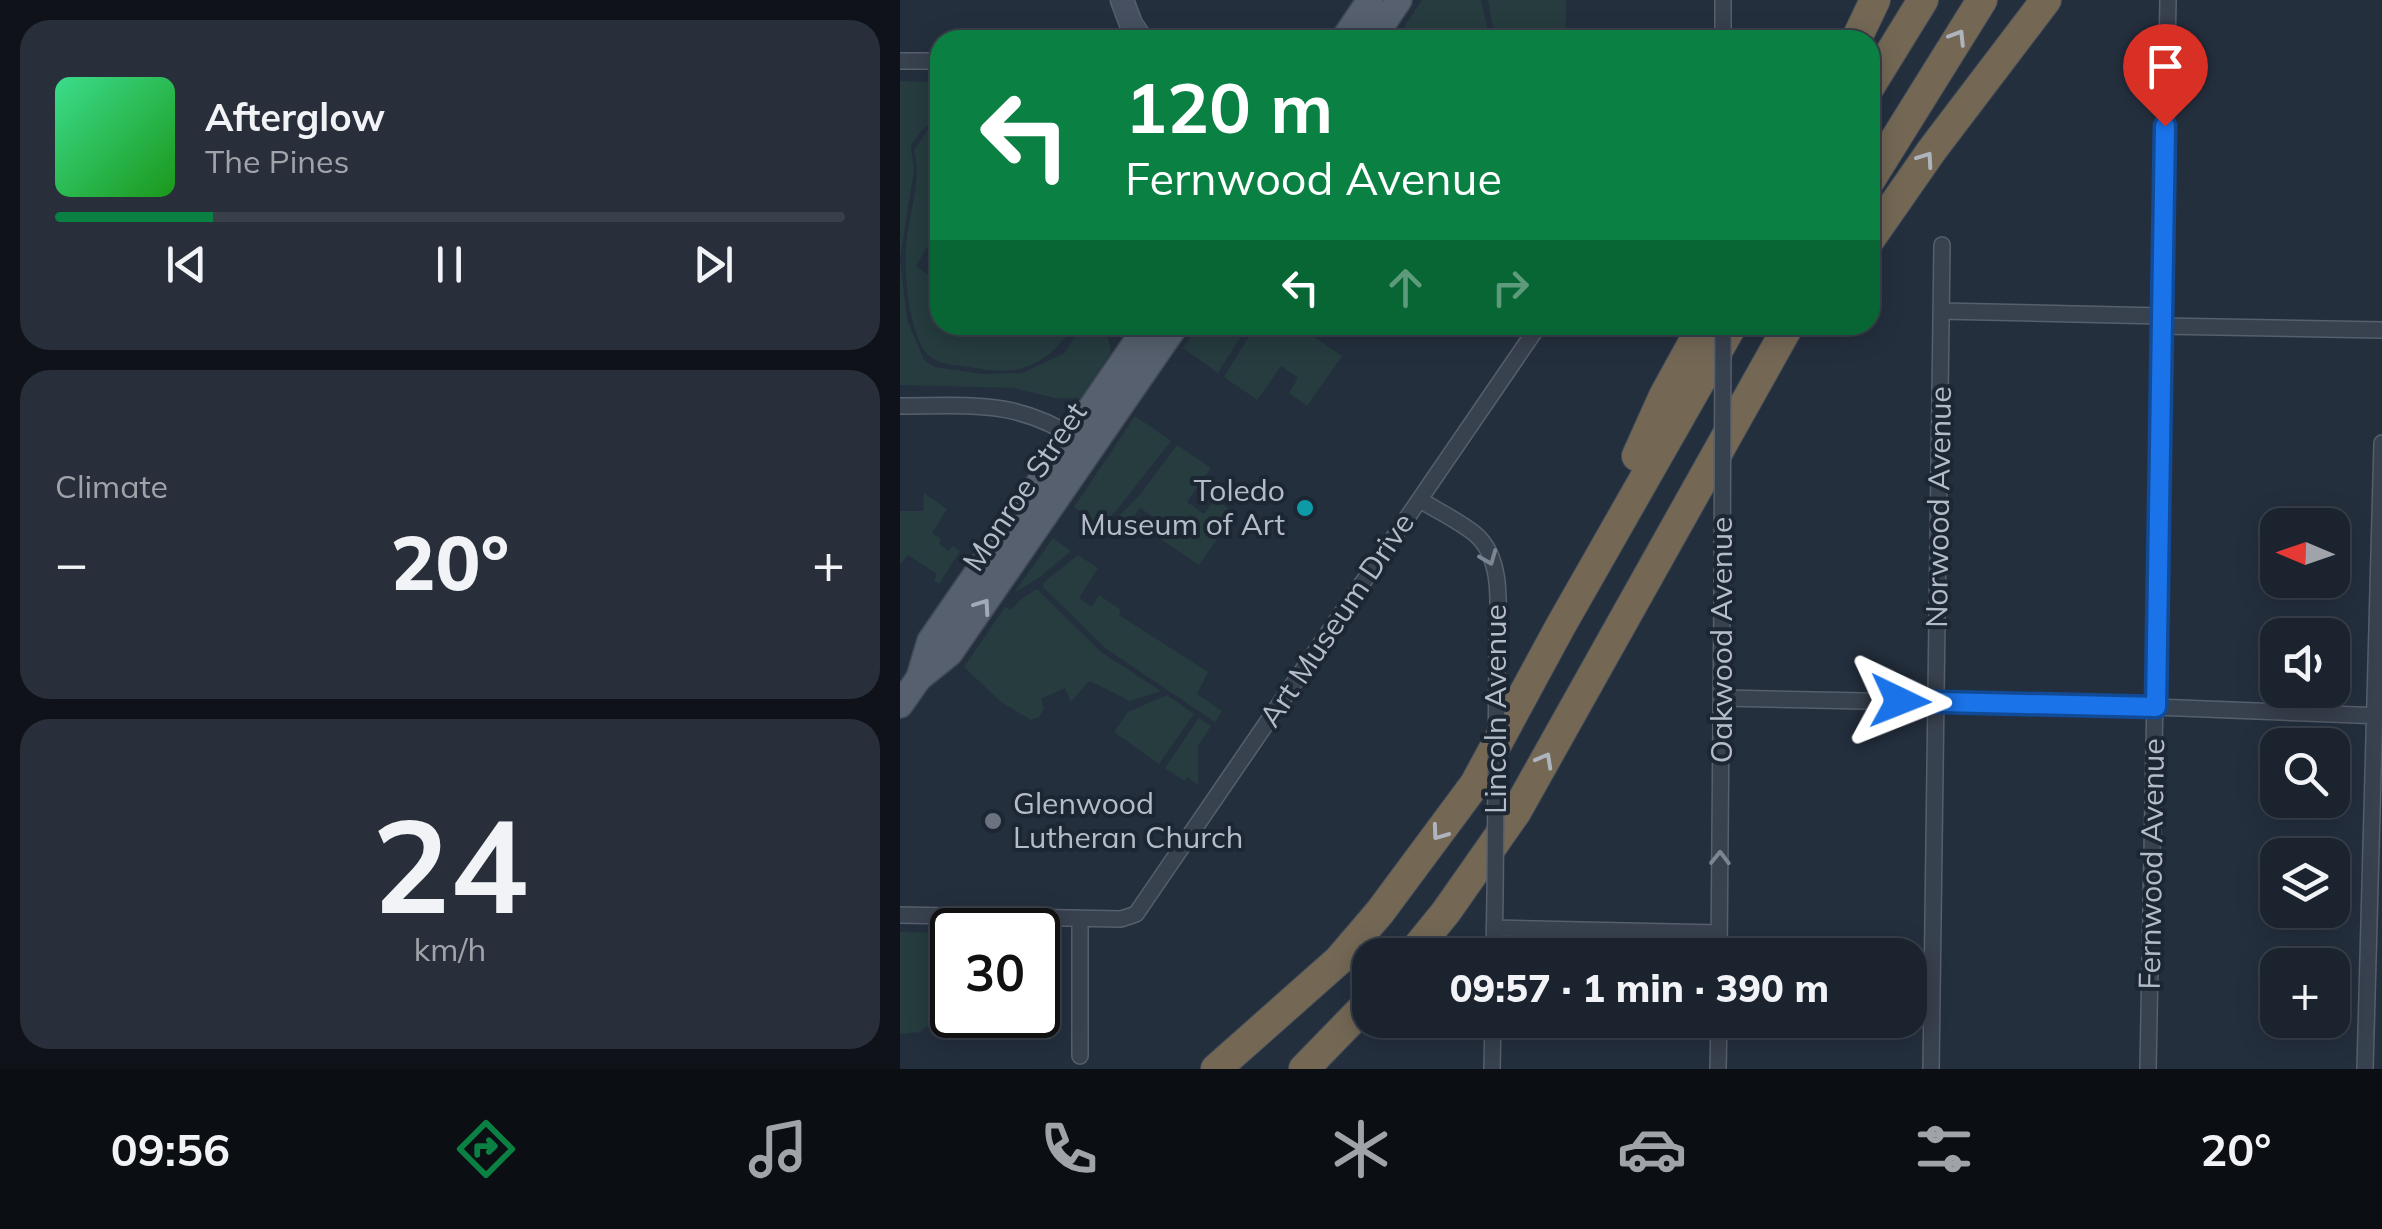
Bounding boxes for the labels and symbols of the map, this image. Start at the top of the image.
pin [2123,24,2208,127]
one-way arrow [1946,30,1965,48]
one-way arrow [1914,151,1932,170]
street label: Norwood Avenue [1917,386,1959,628]
street label: Monroe Street [954,395,1095,578]
place label: Toledo Museum of Art [1080,471,1285,543]
marker: Toledo Museum of Art [1294,497,1316,519]
street label: Art Museum Drive [1250,505,1422,734]
north arrow [2260,508,2350,598]
street label: Oakwood Avenue [1702,517,1740,763]
one-way arrow [1477,548,1497,566]
one-way arrow [971,599,989,618]
street label: Lincoln Avenue [1476,604,1514,814]
position arrow [1848,649,1952,753]
street label: Fernwood Avenue [2130,738,2172,990]
one-way arrow [1533,753,1553,771]
place label: Glenwood Lutheran Church [1013,784,1243,856]
marker: Glenwood Lutheran Church [982,810,1004,832]
one-way arrow [1432,822,1451,841]
one-way arrow [1709,849,1731,864]
speed limit sign: 30 [930,908,1060,1038]

